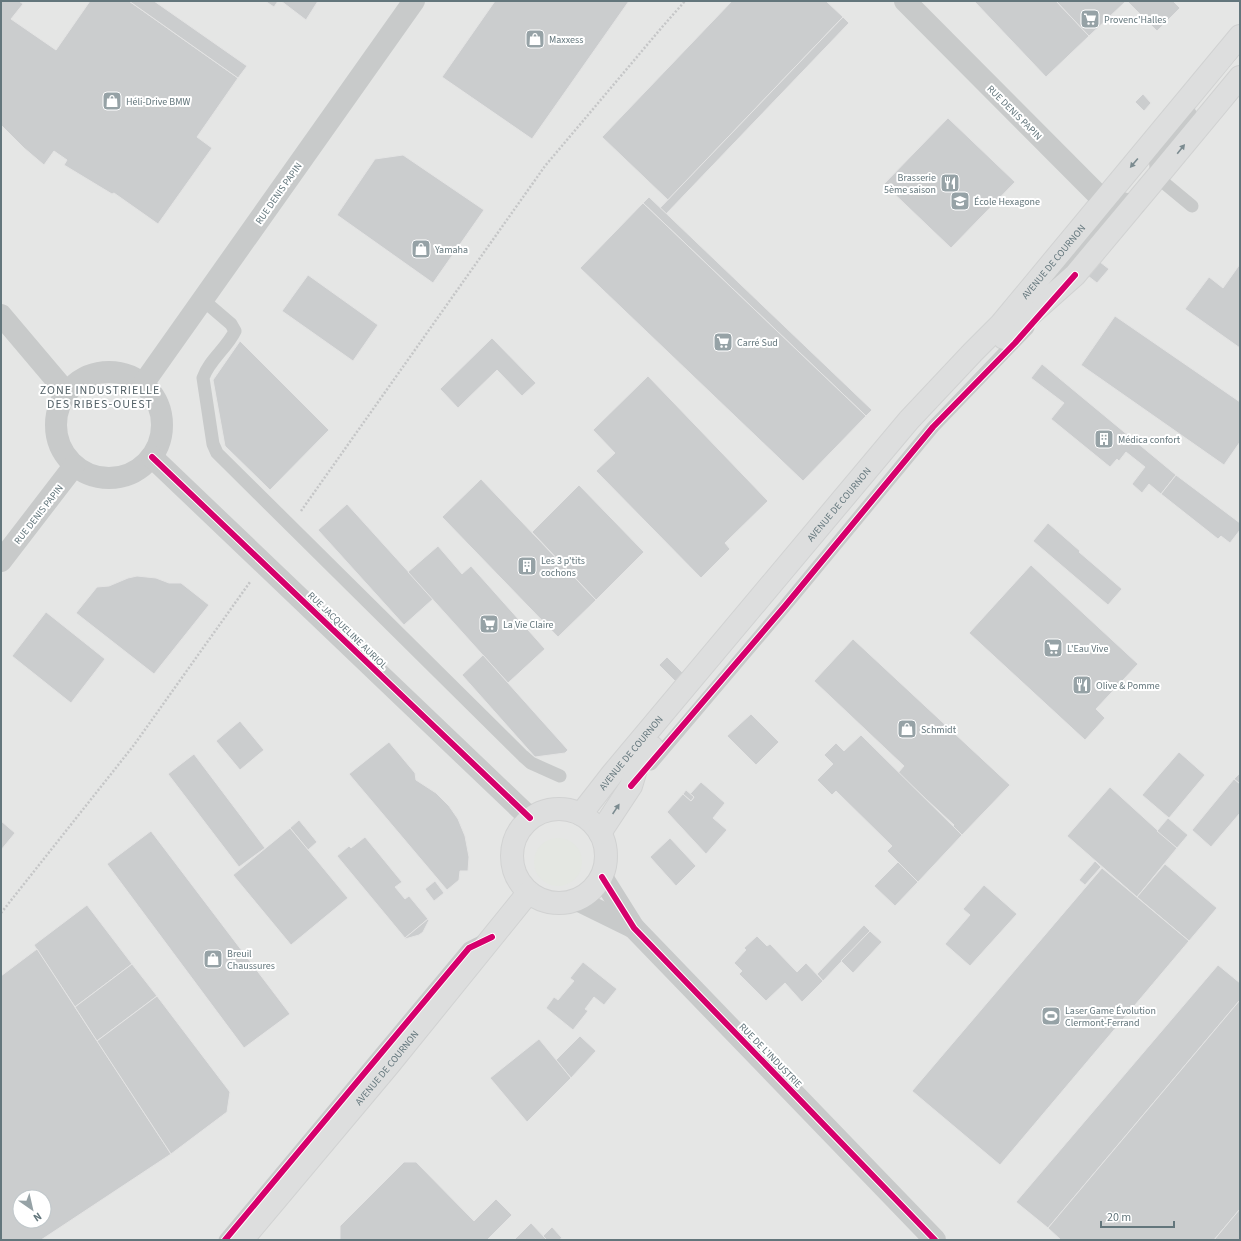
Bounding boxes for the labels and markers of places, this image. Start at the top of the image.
supermarket icon: Provenc'Halles [1079,8,1101,30]
place label: Provenc'Halles [1104,13,1166,27]
shop icon: Maxxess [524,28,546,50]
place label: Maxxess [549,33,583,47]
shop icon: Héli-Drive BMW [101,90,123,112]
place label: Héli-Drive BMW [126,95,190,109]
place label: Brasserie 5ème saison [884,171,936,197]
restaurant icon: Brasserie 5ème saison [939,172,961,194]
school or university icon: École Hexagone [949,190,971,212]
place label: École Hexagone [974,195,1040,209]
shop icon: Yamaha [410,238,432,260]
place label: Yamaha [434,243,468,257]
supermarket icon: Carré Sud [712,331,734,353]
place label: Carré Sud [737,336,778,350]
building icon: Médica confort [1093,428,1115,450]
place label: Médica confort [1118,433,1181,447]
place label: Les 3 p'tits cochons [541,554,585,580]
building icon: Les 3 p'tits cochons [516,555,538,577]
supermarket icon: La Vie Claire [478,613,500,635]
place label: La Vie Claire [503,618,554,632]
supermarket icon: L'Eau Vive [1042,637,1064,659]
place label: L'Eau Vive [1067,642,1108,656]
restaurant icon: Olive & Pomme [1071,674,1093,696]
place label: Olive & Pomme [1096,679,1160,693]
shop icon: Schmidt [896,718,918,740]
place label: Schmidt [921,723,957,737]
place label: Breuil Chaussures [227,947,275,973]
shop icon: Breuil Chaussures [202,948,224,970]
place label: Laser Game Évolution Clermont-Ferrand [1065,1004,1156,1030]
sports icon: Laser Game Évolution Clermont-Ferrand [1040,1005,1062,1027]

